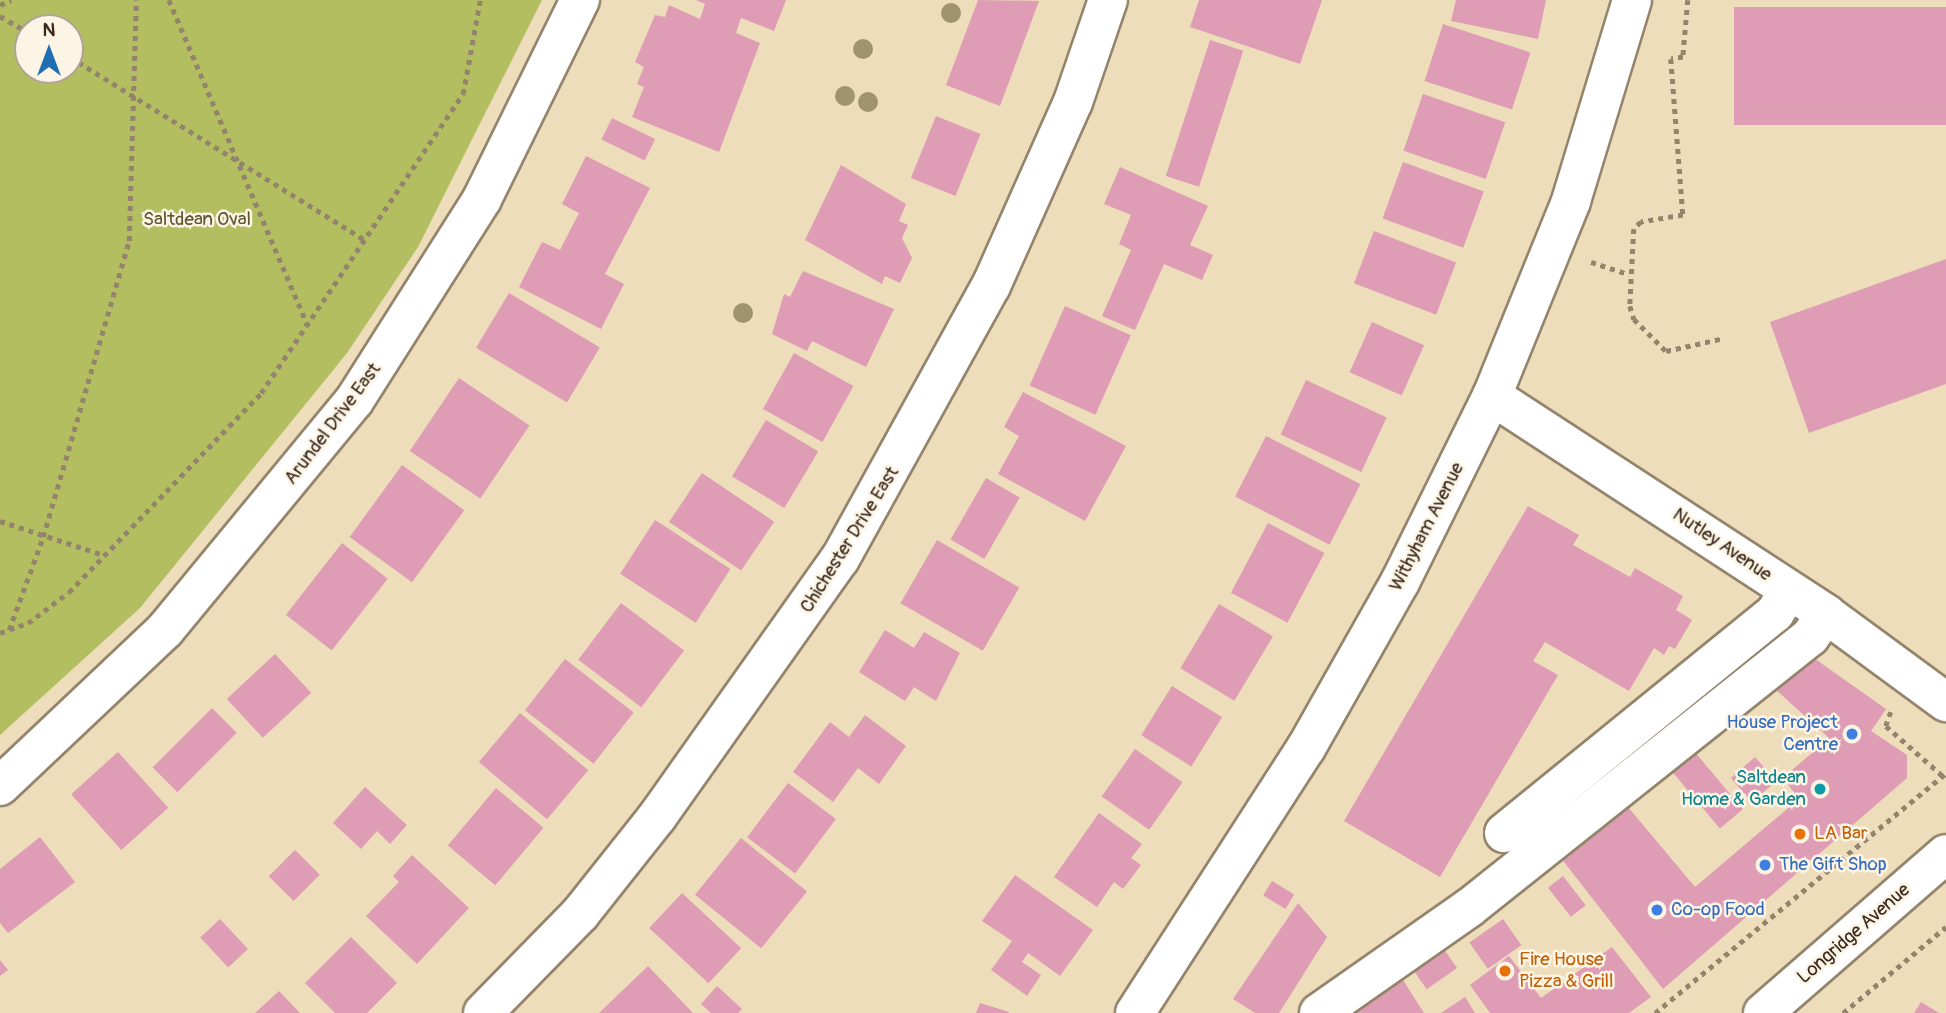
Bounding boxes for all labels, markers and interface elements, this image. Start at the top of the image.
north arrow [14,14,84,84]
text: N [43,18,55,42]
park label: Saltdean Oval [143,209,251,231]
street label: Arundel Drive East [280,359,386,489]
street label: Withyham Avenue [1385,459,1469,595]
street label: Chichester Drive East [796,463,904,617]
street label: Nutley Avenue [1668,504,1776,586]
place label: House Project Centre [1726,712,1838,756]
marker: House Project Centre [1844,726,1860,742]
place label: Saltdean Home & Garden [1681,767,1806,811]
marker: Saltdean Home & Garden [1812,781,1828,797]
place label: LA Bar [1814,823,1868,845]
marker: LA Bar [1792,826,1808,842]
place label: The Gift Shop [1779,854,1887,876]
marker: The Gift Shop [1757,857,1773,873]
street label: Longridge Avenue [1793,879,1915,989]
place label: Co-op Food [1671,899,1765,921]
marker: Co-op Food [1649,902,1665,918]
place label: Fire House Pizza & Grill [1519,949,1613,993]
marker: Fire House Pizza & Grill [1497,963,1513,979]

